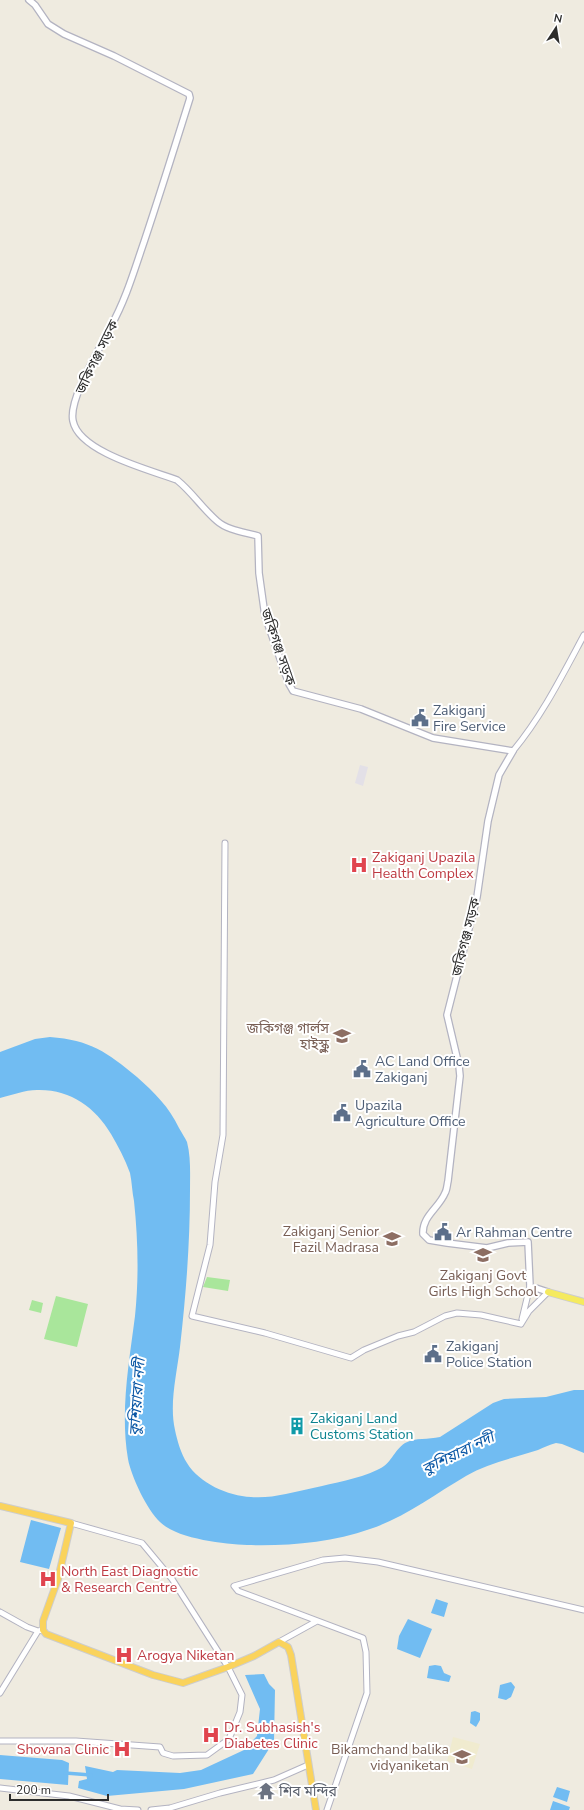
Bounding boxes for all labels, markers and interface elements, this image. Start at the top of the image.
north arrow [536,8,576,48]
text: N [552,11,564,27]
street label: জকিগঞ্জ সড়ক [70,316,123,398]
street label: জকিগঞ্জ সড়ক [256,605,300,689]
place label: Zakiganj Fire Service [433,701,506,736]
public building icon: Zakiganj Fire Service [410,708,430,728]
place label: Zakiganj Upazila Health Complex [372,848,475,883]
hospital icon: Zakiganj Upazila Health Complex [349,855,369,875]
street label: জকিগঞ্জ সড়ক [447,895,485,979]
place label: জকিগঞ্জ গার্লস হাইস্কুল [246,1019,329,1054]
school or university icon: জকিগঞ্জ গার্লস হাইস্কুল [332,1026,352,1046]
place label: AC Land Office Zakiganj [375,1052,470,1087]
public building icon: AC Land Office Zakiganj [352,1059,372,1079]
place label: Upazila Agriculture Office [355,1096,465,1131]
public building icon: Upazila Agriculture Office [332,1103,352,1123]
place label: Zakiganj Senior Fazil Madrasa [283,1222,379,1257]
public building icon: Ar Rahman Centre [433,1222,453,1242]
place label: Ar Rahman Centre [456,1223,572,1242]
school or university icon: Zakiganj Senior Fazil Madrasa [382,1229,402,1249]
school or university icon: Zakiganj Govt Girls High School [473,1245,493,1265]
place label: Zakiganj Govt Girls High School [428,1266,538,1301]
place label: Zakiganj Police Station [446,1337,532,1372]
public building icon: Zakiganj Police Station [423,1344,443,1364]
water label: কুশিয়ারা নদী [124,1355,150,1437]
place label: Zakiganj Land Customs Station [310,1409,414,1444]
building icon: Zakiganj Land Customs Station [287,1416,307,1436]
water label: কুশিয়ারা নদী [419,1426,500,1479]
place label: North East Diagnostic & Research Centre [61,1562,198,1597]
hospital icon: North East Diagnostic & Research Centre [38,1569,58,1589]
hospital icon: Arogya Niketan [114,1645,134,1665]
place label: Arogya Niketan [137,1646,234,1665]
place label: Dr. Subhasish's Diabetes Clinic [224,1718,321,1753]
hospital icon: Dr. Subhasish's Diabetes Clinic [201,1725,221,1745]
hospital icon: Shovana Clinic [112,1739,132,1759]
place label: Shovana Clinic [17,1740,110,1759]
place label: Bikamchand balika vidyaniketan [331,1740,449,1775]
school or university icon: Bikamchand balika vidyaniketan [452,1747,472,1767]
scale bar [10,1776,108,1802]
temple icon: শিব মন্দির [256,1781,276,1801]
text: 200 m [16,1782,51,1798]
place label: শিব মন্দির [278,1782,337,1801]

